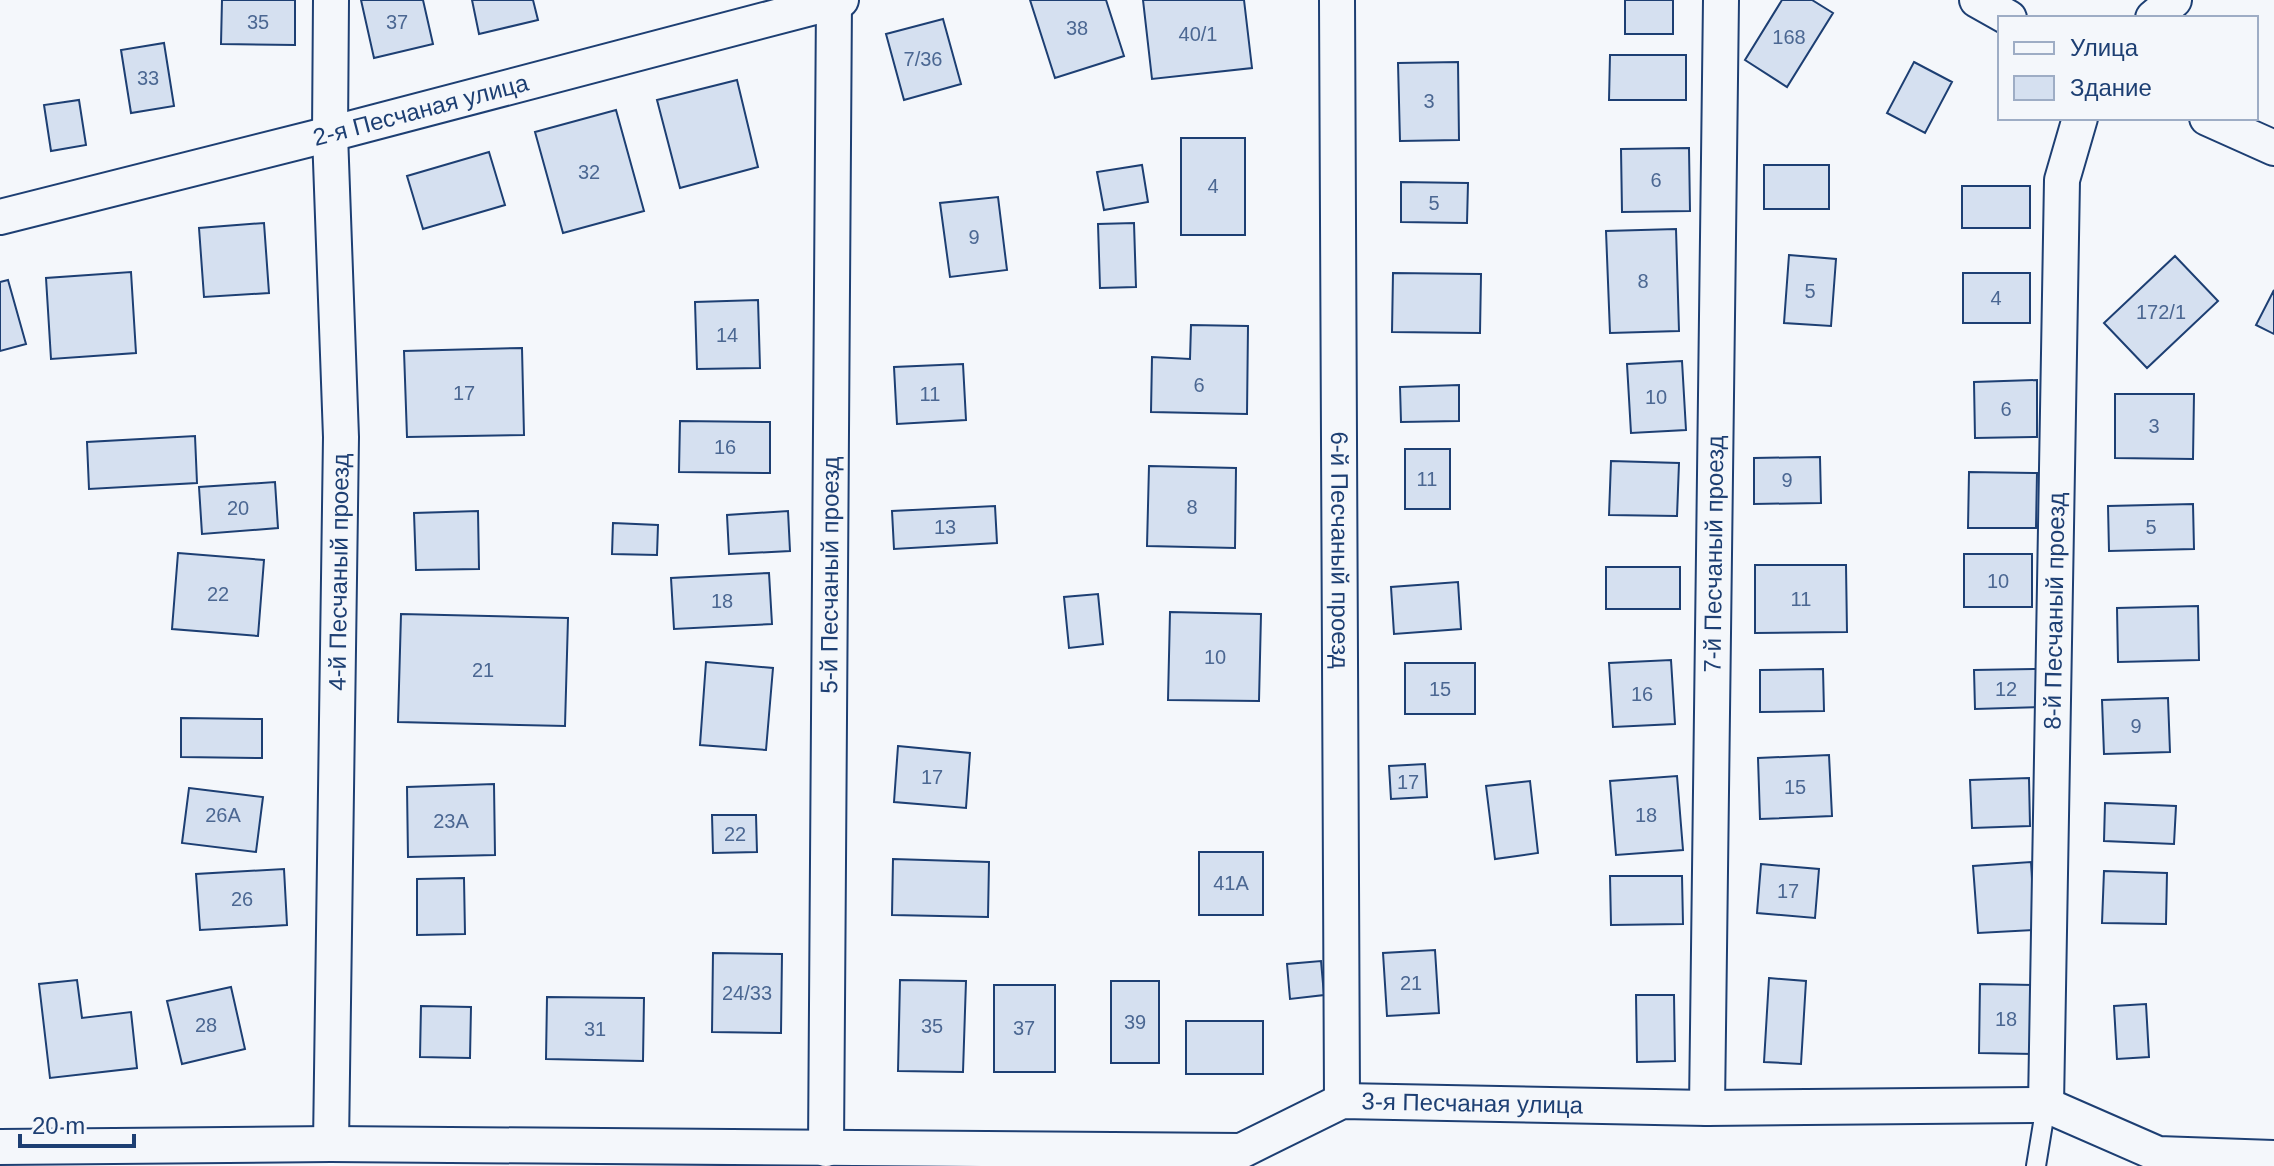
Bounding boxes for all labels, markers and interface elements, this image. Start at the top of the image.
house number: 35 [247,11,269,33]
house number: 37 [386,11,408,33]
legend [1998,16,2258,120]
house number: 38 [1066,17,1088,39]
house number: 40/1 [1179,23,1217,45]
house number: 168 [1772,26,1806,48]
text: Улица [2070,34,2139,61]
house number: 7/36 [904,48,942,70]
house number: 33 [137,67,159,89]
street label: 2-я Песчаная улица [310,68,532,151]
text: Здание [2070,74,2152,101]
house number: 3 [1423,90,1435,112]
house number: 32 [578,161,600,183]
house number: 6 [1650,169,1662,191]
house number: 4 [1207,175,1219,197]
house number: 5 [1428,192,1440,214]
house number: 9 [968,226,980,248]
house number: 8 [1637,270,1649,292]
house number: 5 [1804,280,1816,302]
house number: 4 [1990,287,2002,309]
house number: 172/1 [2136,301,2186,323]
house number: 14 [716,324,738,346]
house number: 6 [1193,374,1205,396]
house number: 17 [453,382,475,404]
house number: 11 [920,383,940,405]
house number: 10 [1645,386,1667,408]
house number: 6 [2000,398,2012,420]
house number: 3 [2148,415,2160,437]
street label: 6-й Песчаный проезд [1326,431,1354,669]
street label: 7-й Песчаный проезд [1699,435,1728,673]
house number: 16 [714,436,736,458]
street label: 4-й Песчаный проезд [323,453,354,691]
street label: 5-й Песчаный проезд [815,456,844,694]
house number: 11 [1417,468,1437,490]
house number: 9 [1781,469,1793,491]
street label: 8-й Песчаный проезд [2038,492,2070,730]
house number: 8 [1186,496,1198,518]
house number: 20 [227,497,249,519]
house number: 13 [934,516,956,538]
house number: 5 [2145,516,2157,538]
house number: 10 [1987,570,2009,592]
house number: 22 [207,583,229,605]
house number: 11 [1791,588,1811,610]
house number: 18 [711,590,733,612]
house number: 10 [1204,646,1226,668]
house number: 21 [472,659,494,681]
house number: 15 [1429,678,1451,700]
house number: 12 [1995,678,2017,700]
house number: 16 [1631,683,1653,705]
house number: 9 [2130,715,2142,737]
house number: 17 [921,766,943,788]
house number: 17 [1397,771,1419,793]
house number: 15 [1784,776,1806,798]
house number: 26А [205,804,241,826]
house number: 18 [1635,804,1657,826]
house number: 23А [433,810,469,832]
house number: 22 [724,823,746,845]
house number: 41А [1213,872,1249,894]
house number: 17 [1777,880,1799,902]
house number: 26 [231,888,253,910]
house number: 21 [1400,972,1422,994]
house number: 24/33 [722,982,772,1004]
house number: 18 [1995,1008,2017,1030]
house number: 39 [1124,1011,1146,1033]
house number: 28 [195,1014,217,1036]
house number: 35 [921,1015,943,1037]
house number: 37 [1013,1017,1035,1039]
house number: 31 [584,1018,606,1040]
street label: 3-я Песчаная улица [1361,1087,1584,1119]
scale bar [20,1098,134,1148]
text: 20 m [32,1112,85,1139]

